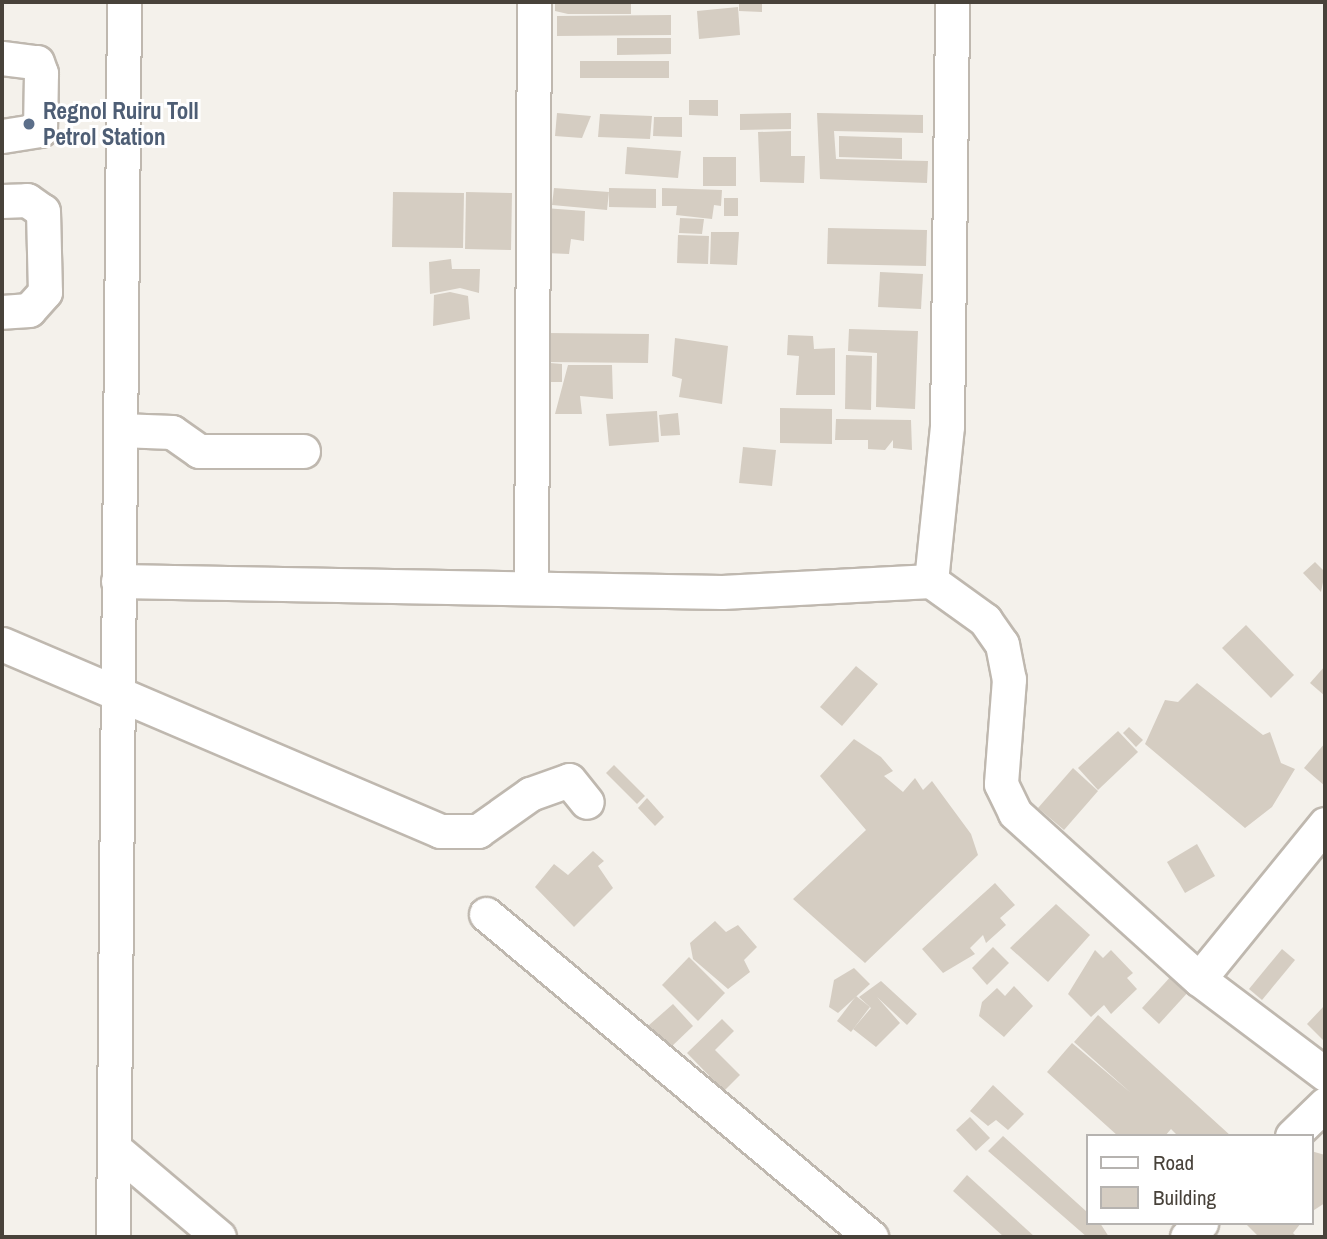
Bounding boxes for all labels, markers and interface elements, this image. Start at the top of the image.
place label: Regnol Ruiru Toll Petrol Station [43,97,199,151]
marker: Regnol Ruiru Toll Petrol Station [21,116,37,132]
legend [1086,1134,1313,1225]
text: Road [1153,1148,1194,1177]
text: Building [1153,1183,1216,1212]

